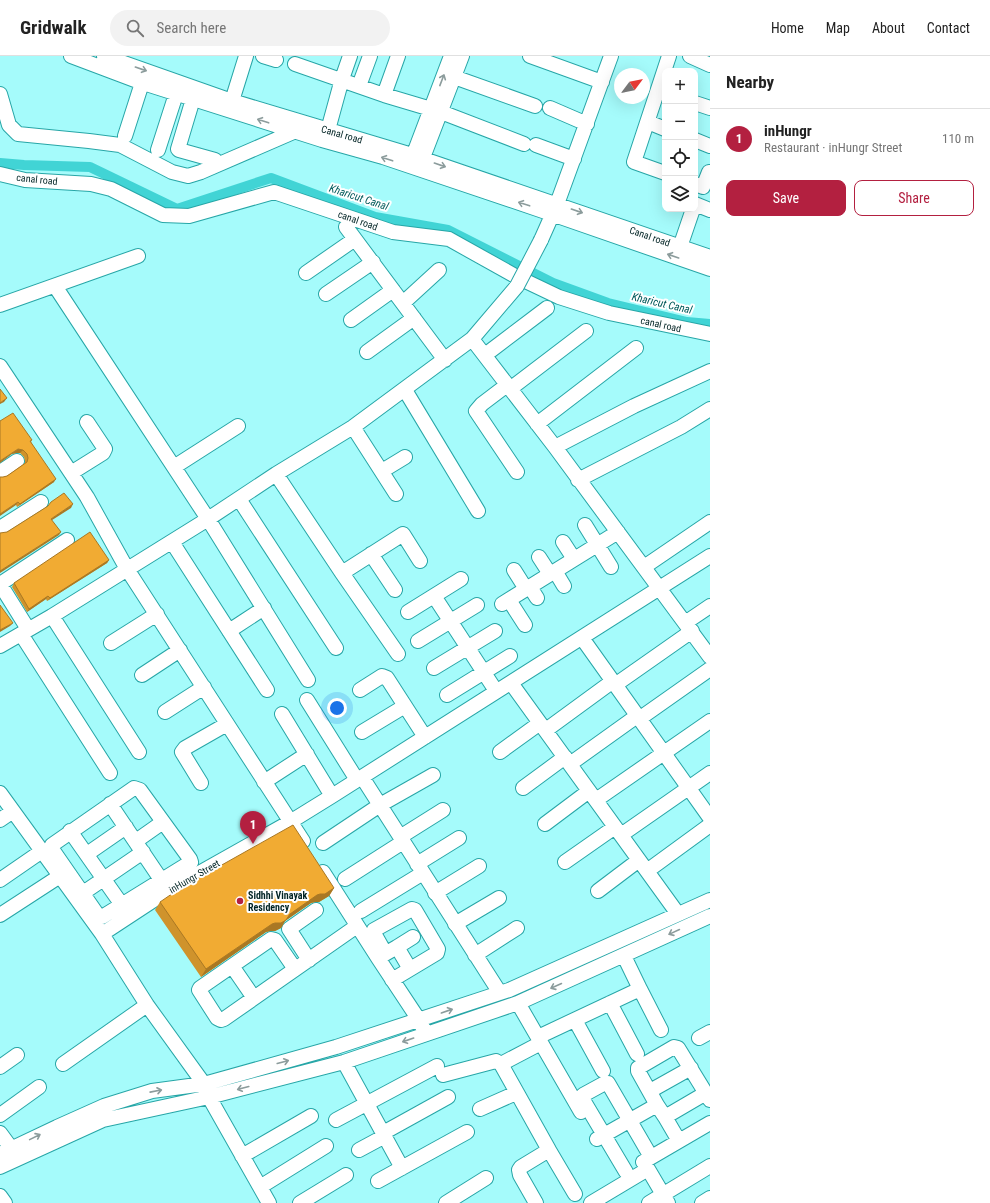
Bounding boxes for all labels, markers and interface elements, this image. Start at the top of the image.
search box [110,10,390,46]
text: Gridwalk [20,16,86,39]
icon: search [124,17,146,39]
text: Search here [156,19,226,37]
text: Home [771,20,804,36]
text: Map [826,20,850,36]
text: About [872,20,905,36]
text: Contact [927,20,970,36]
one-way arrow [135,66,148,73]
north arrow [614,68,650,104]
map controls [662,68,698,212]
button: + [662,68,698,104]
text: Nearby [726,72,774,92]
one-way arrow [438,74,446,86]
button: − [662,104,698,140]
one-way arrow [257,117,270,124]
text: inHungr [764,122,812,140]
street label: Canal road [320,123,364,146]
text: 1 [736,131,742,146]
text: 110 m [942,131,974,146]
button: locate [662,140,698,176]
text: Restaurant · inHungr Street [764,140,902,155]
one-way arrow [381,155,394,162]
one-way arrow [434,162,446,170]
street label: canal road [16,172,58,187]
button: layers [662,176,698,212]
button: Save [726,180,846,216]
button: Share [854,180,974,216]
water label: Kharicut Canal [328,182,391,213]
one-way arrow [518,200,530,208]
one-way arrow [571,208,583,216]
street label: canal road [336,209,379,232]
street label: Canal road [628,224,672,249]
one-way arrow [667,252,679,260]
water label: Kharicut Canal [631,290,694,317]
street label: canal road [640,315,682,334]
your location [327,698,347,718]
pin: 1 [240,811,266,844]
street label: inHungr Street [167,857,222,895]
place label: Sidhhi Vinayak Residency [248,890,307,913]
marker: Sidhhi Vinayak Residency [235,896,245,906]
one-way arrow [668,929,680,936]
one-way arrow [550,983,562,990]
one-way arrow [440,1007,453,1014]
one-way arrow [401,1037,414,1044]
one-way arrow [276,1058,289,1065]
one-way arrow [236,1085,249,1092]
one-way arrow [149,1087,162,1095]
one-way arrow [29,1133,41,1140]

